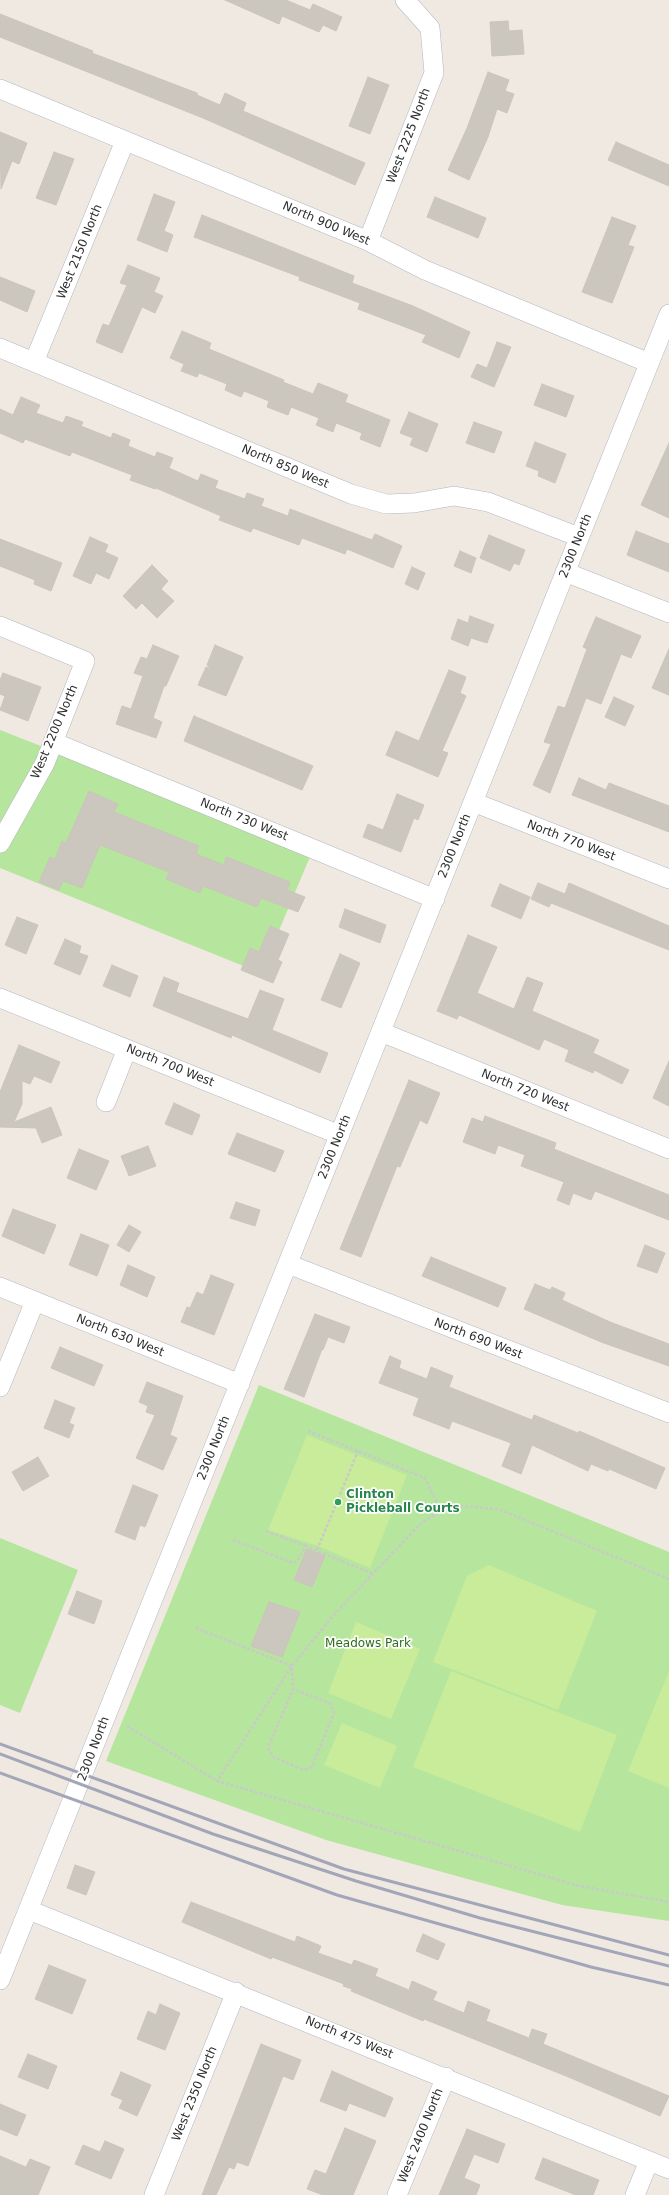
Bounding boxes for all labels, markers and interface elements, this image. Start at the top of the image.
street label: West 2225 North [384,86,434,186]
street label: North 900 West [280,199,372,249]
street label: West 2150 North [54,202,106,302]
street label: North 850 West [239,442,331,492]
street label: 2300 North [557,512,595,580]
street label: West 2200 North [29,683,81,781]
street label: North 730 West [198,796,290,844]
street label: 2300 North [436,812,474,880]
street label: North 770 West [525,818,617,864]
street label: North 700 West [124,1042,216,1090]
street label: North 720 West [479,1067,571,1115]
street label: 2300 North [316,1113,354,1181]
street label: North 630 West [74,1312,166,1360]
street label: North 690 West [432,1316,524,1362]
street label: 2300 North [195,1414,233,1482]
place label: Clinton Pickleball Courts [346,1488,460,1516]
marker: Clinton Pickleball Courts [333,1497,343,1507]
park label: Meadows Park [325,1637,411,1651]
street label: 2300 North [75,1715,113,1783]
street label: North 475 West [303,2014,395,2062]
street label: West 2350 North [169,2044,221,2144]
street label: West 2400 North [395,2086,447,2186]

